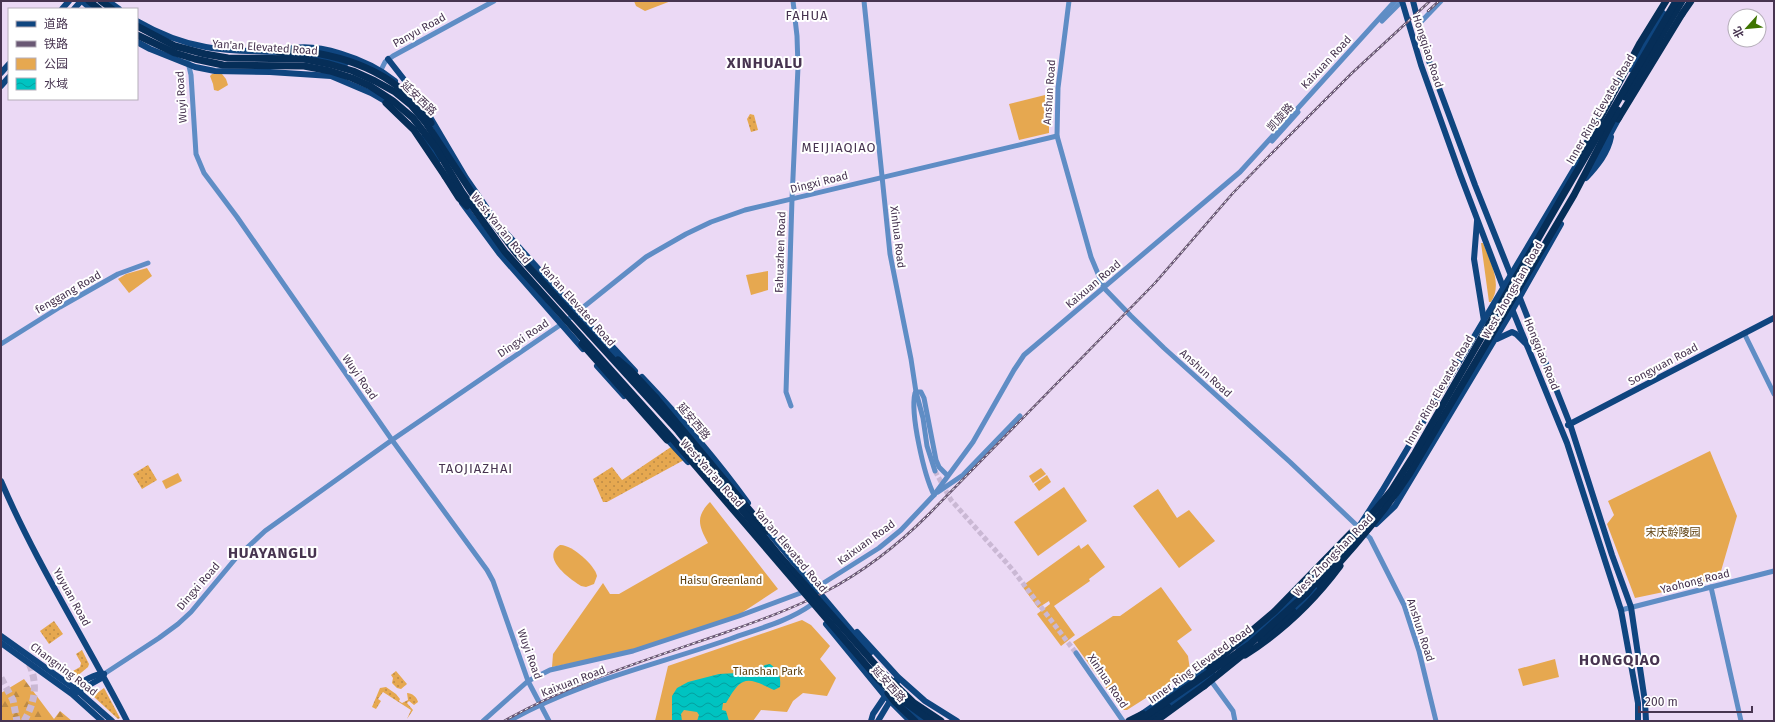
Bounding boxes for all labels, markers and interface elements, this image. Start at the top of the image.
legend [8,8,138,100]
district label: FAHUA [786,8,828,23]
north arrow [1727,8,1767,48]
street label: Panyu Road [391,11,448,50]
street label: Hongqiao Road [1410,13,1445,89]
text: 道路 [44,17,68,31]
text: 北 [1730,24,1747,40]
street label: Kaixuan Road [1298,33,1354,92]
text: 铁路 [44,37,68,51]
street label: Yan'an Elevated Road [212,37,318,58]
street label: Inner Ring Elevated Road [1564,52,1637,167]
district label: XINHUALU [726,54,803,72]
text: 公园 [44,57,68,71]
street label: Anshun Road [1041,59,1058,125]
street label: Wuyi Road [173,70,190,123]
text: 水域 [44,77,68,91]
street label: 延安西路 [398,78,439,118]
street label: 凯旋路 [1265,101,1296,134]
district label: MEIJIAQIAO [801,140,877,155]
street label: Dingxi Road [789,169,849,196]
street label: West Yan'an Road [468,190,533,266]
street label: Xinhua Road [887,205,908,269]
street label: Fahuazhen Road [773,211,788,293]
street label: West Zhongshan Road [1479,239,1546,341]
street label: Kaixuan Road [1063,258,1123,311]
street label: Yan'an Elevated Road [537,262,618,349]
street label: fenggang Road [33,268,103,316]
street label: Hongqiao Road [1521,316,1562,392]
street label: Dingxi Road [495,317,551,360]
street label: Inner Ring Elevated Road [1403,333,1476,448]
street label: Songyuan Road [1626,341,1700,388]
street label: Anshun Road [1177,347,1234,400]
street label: Wuyi Road [339,352,380,402]
street label: 延安西路 [674,400,713,442]
street label: West Yan'an Road [678,436,746,510]
district label: TAOJIAZHAI [439,461,513,476]
street label: Yan'an Elevated Road [752,506,830,595]
street label: West Zhongshan Road [1290,511,1376,599]
street label: Kaixuan Road [835,517,898,568]
park label: 宋庆龄陵园 [1646,526,1701,539]
district label: HUAYANGLU [228,544,318,562]
street label: Dingxi Road [174,560,223,613]
street label: Yuyuan Road [50,566,93,629]
street label: Yaohong Road [1659,567,1731,596]
park label: Haisu Greenland [680,574,762,587]
street label: Anshun Road [1404,597,1437,663]
street label: Inner Ring Elevated Road [1146,622,1255,706]
street label: Wuyi Road [514,627,545,681]
street label: Changning Road [28,640,100,699]
district label: HONGQIAO [1579,651,1661,669]
street label: Xinhua Road [1085,652,1130,711]
street label: Kaixuan Road [539,663,607,700]
street label: 延安西路 [869,664,908,705]
park label: Tianshan Park [733,665,803,678]
scale bar [1639,688,1752,714]
text: 200 m [1645,695,1678,709]

